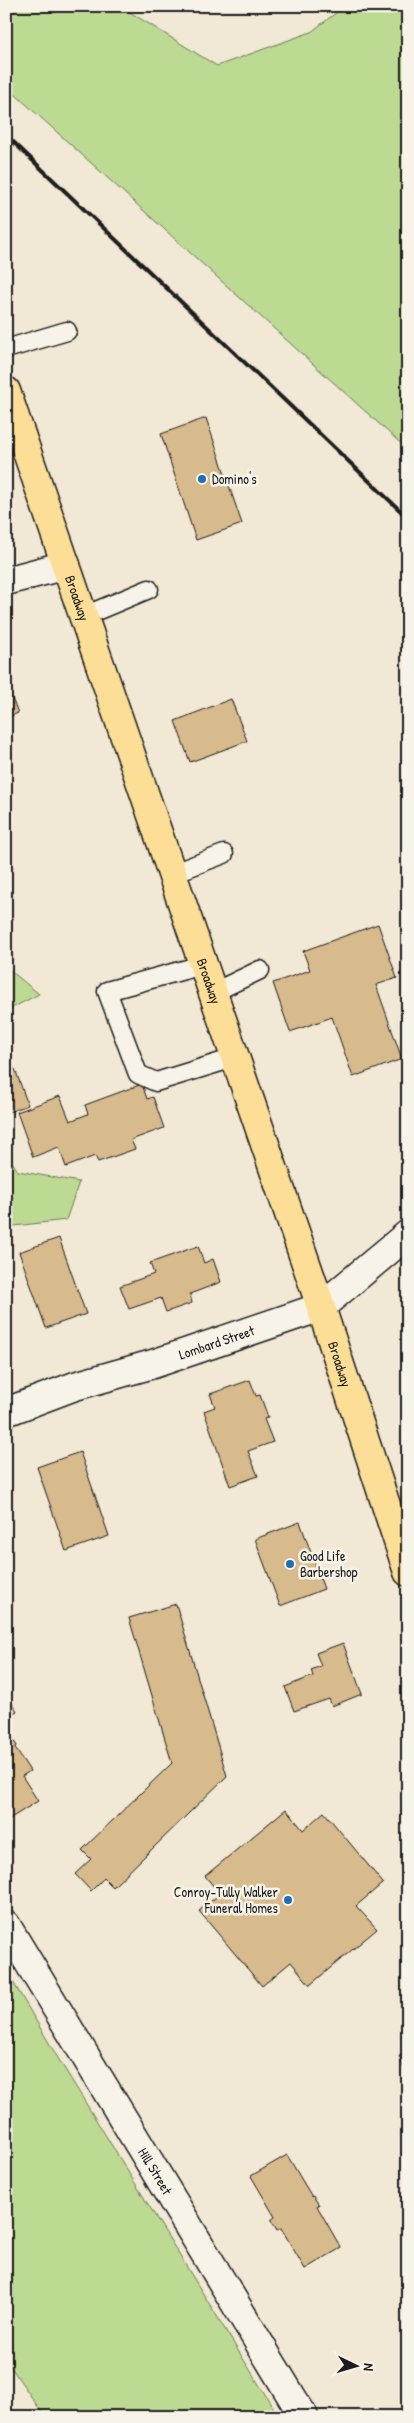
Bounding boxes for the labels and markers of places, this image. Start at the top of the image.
place label: Domino's [212,469,257,488]
marker: Domino's [196,473,208,485]
place label: Good Life Barbershop [300,1546,358,1582]
marker: Good Life Barbershop [284,1558,296,1570]
place label: Conroy-Tully Walker Funeral Homes [174,1882,279,1917]
marker: Conroy-Tully Walker Funeral Homes [282,1894,294,1906]

